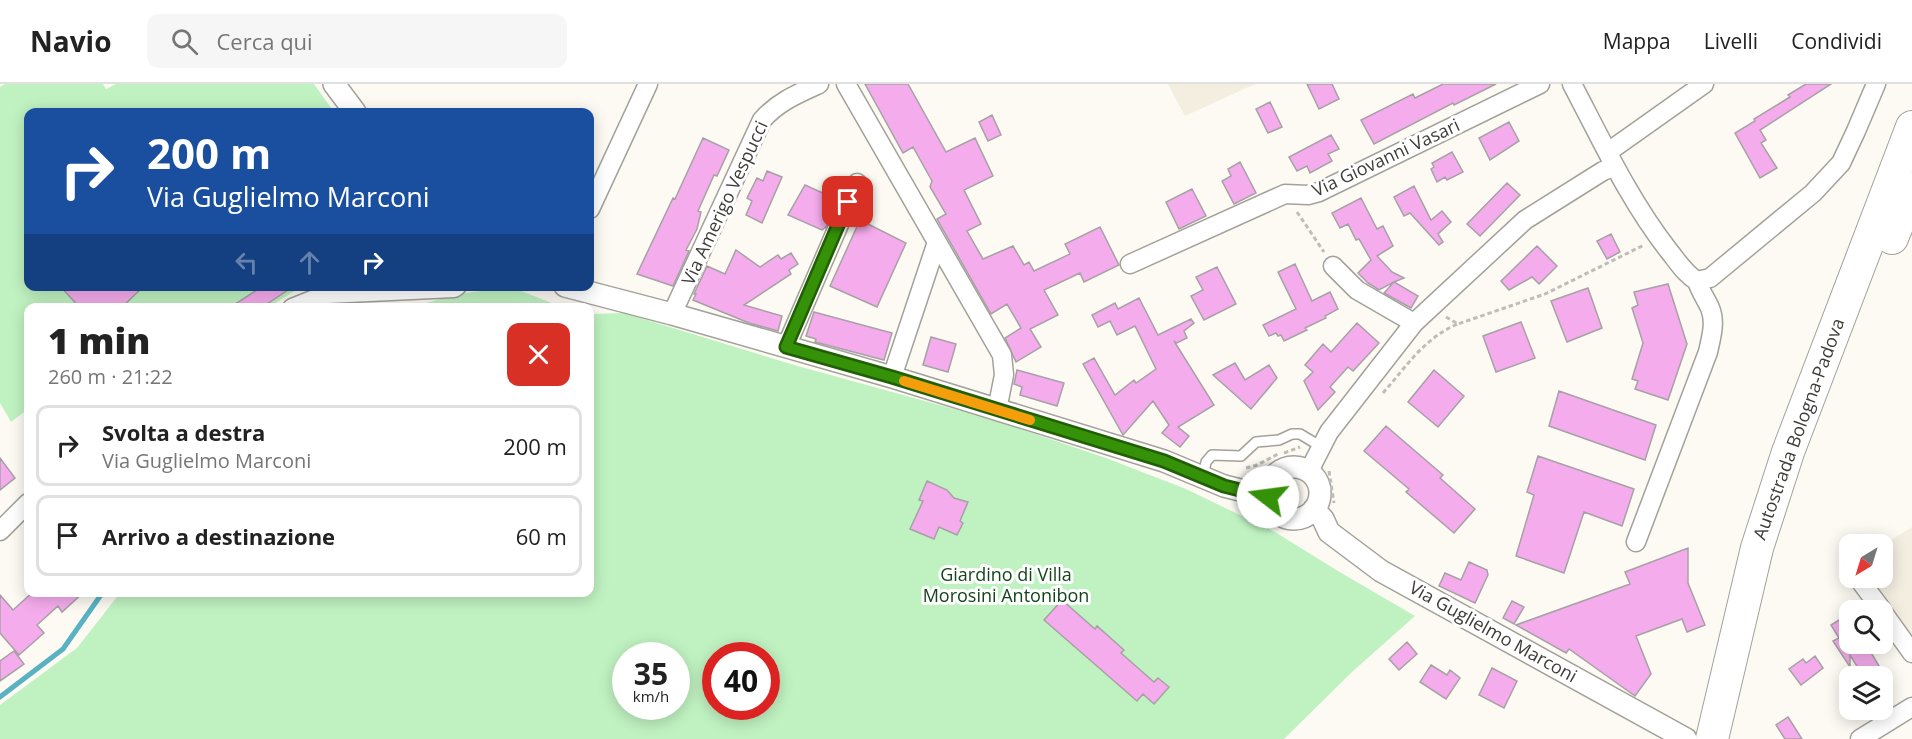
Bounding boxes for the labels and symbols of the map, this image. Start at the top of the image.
street label: Via Giovanni Vasari [1308,112,1463,202]
street label: Via Amerigo Vespucci [675,117,773,289]
pin [822,176,873,227]
street label: Autostrada Bologna-Padova [1747,315,1849,543]
position arrow [1236,465,1300,529]
north arrow [1839,534,1893,588]
park label: Giardino di Villa Morosini Antonibon [923,562,1089,607]
street label: Via Guglielmo Marconi [1405,575,1582,687]
speed limit sign: 40 [702,642,780,720]

